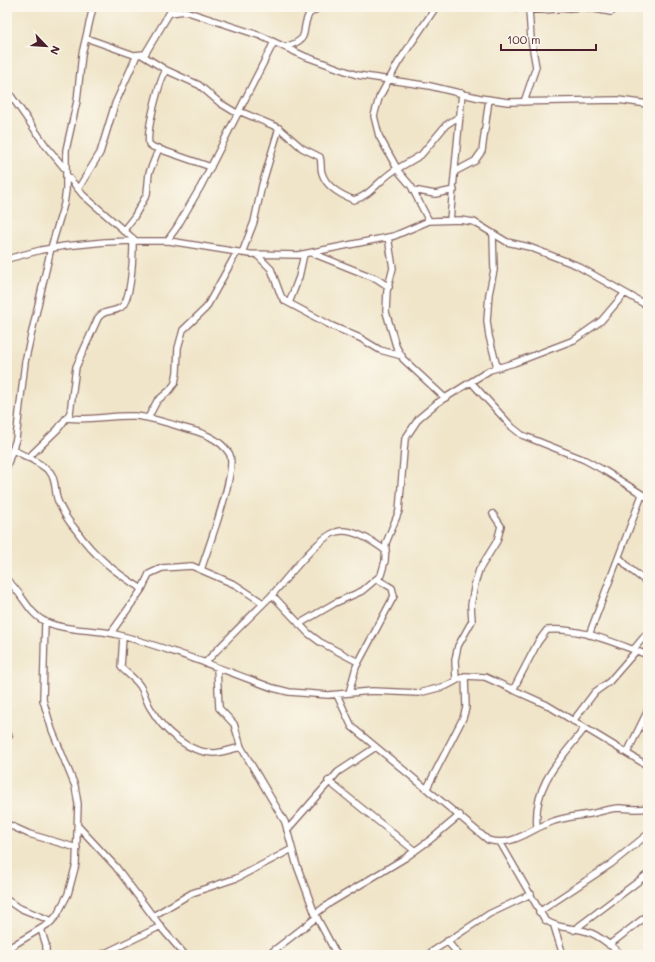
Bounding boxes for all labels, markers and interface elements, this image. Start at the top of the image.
north arrow [26,26,66,66]
scale bar [501,26,596,52]
text: 100 m [507,31,541,47]
text: N [47,43,64,57]

